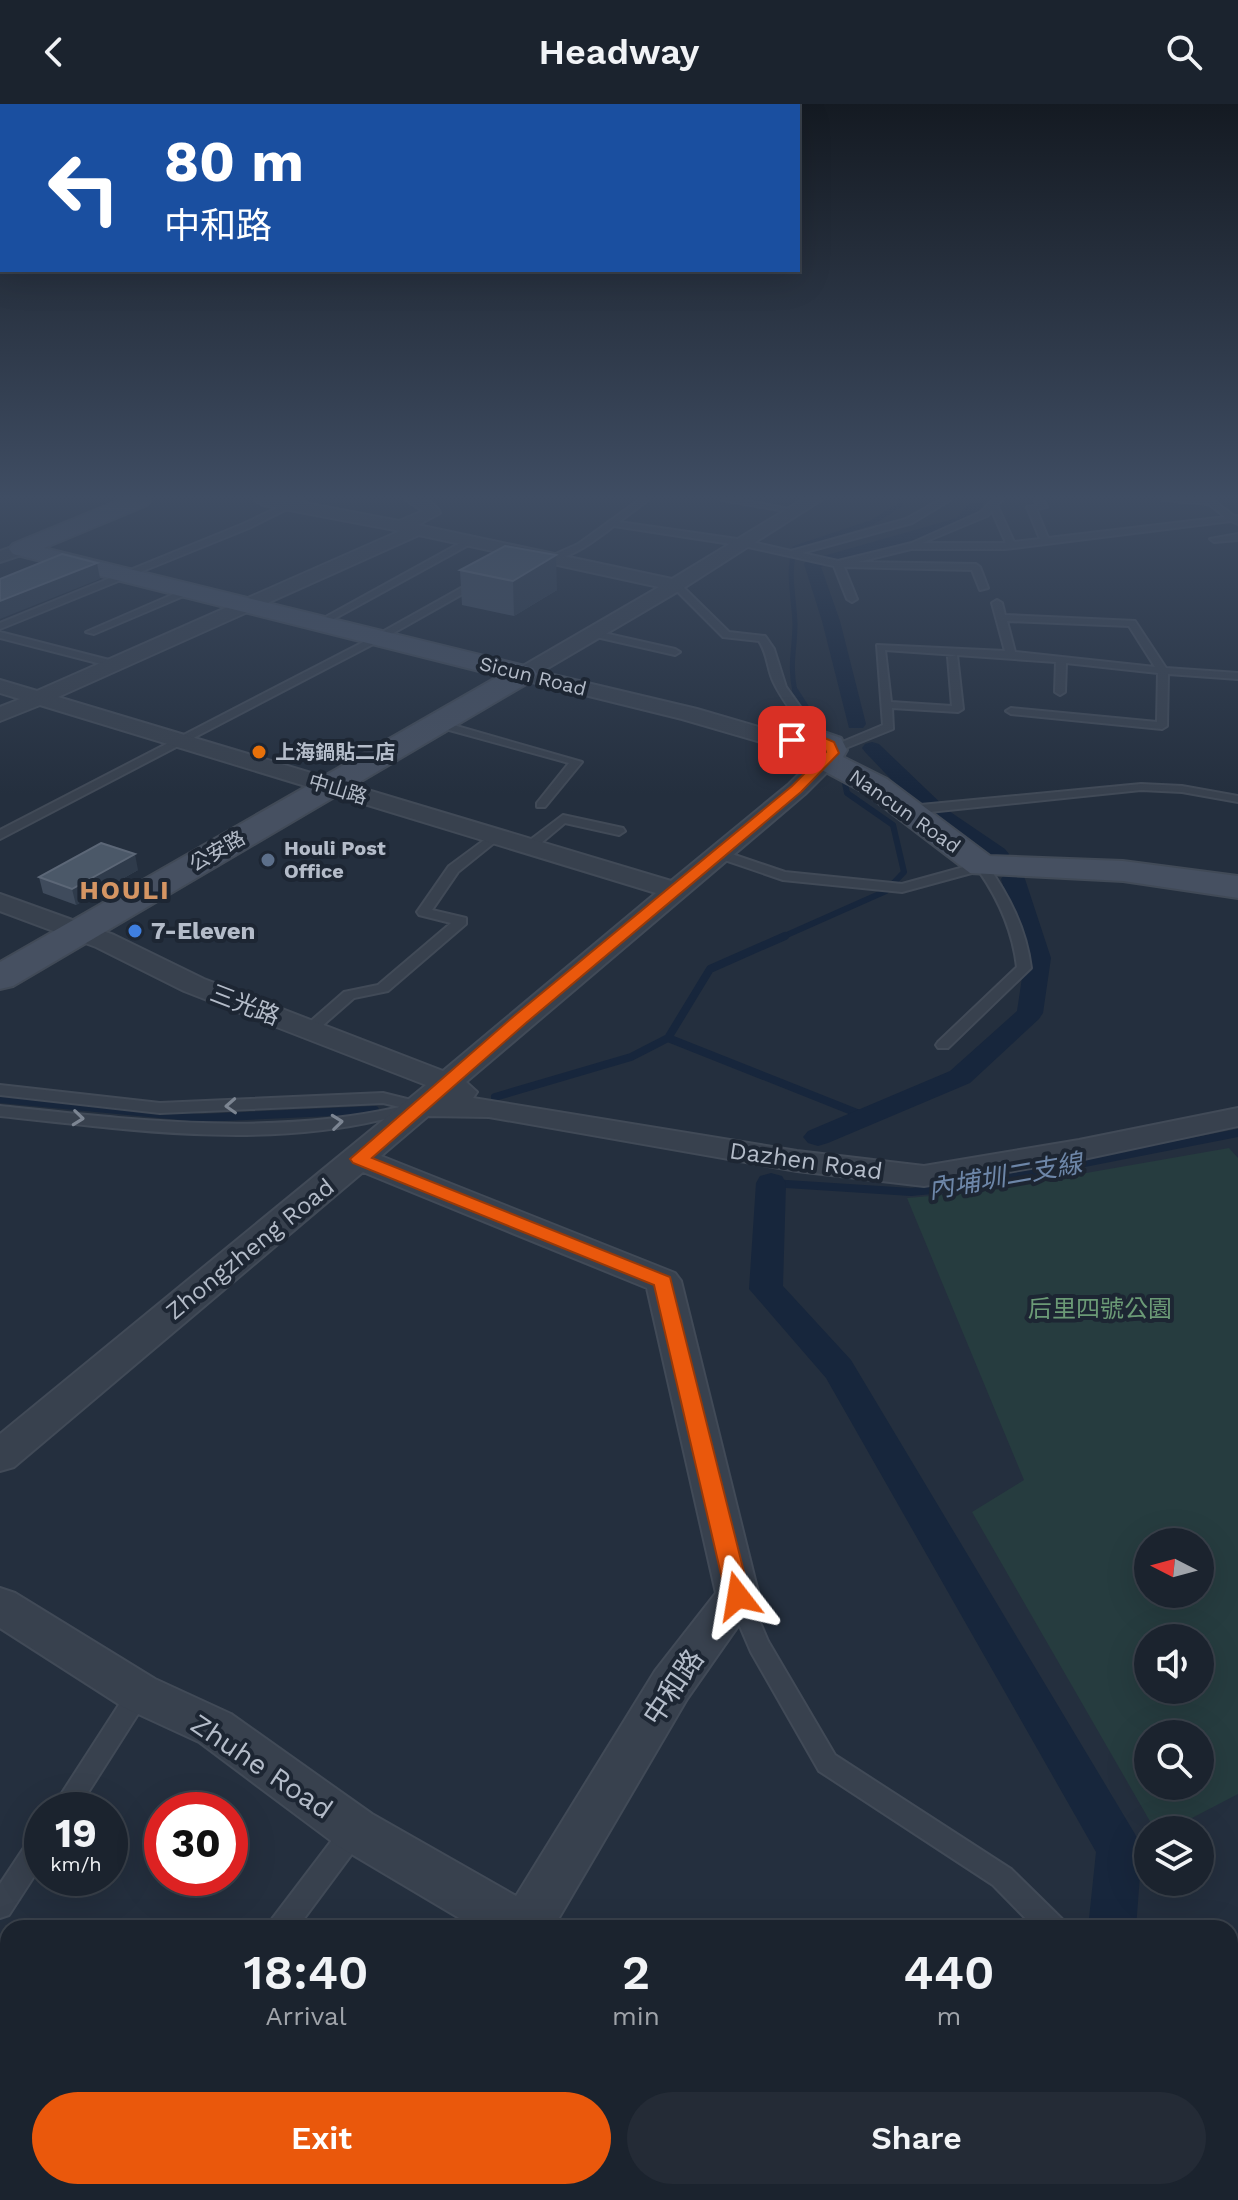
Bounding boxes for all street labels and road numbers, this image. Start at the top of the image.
street label: Sicun Road [477,651,589,701]
street label: Nancun Road [845,764,965,858]
street label: 中山路 [306,769,370,809]
street label: 公安路 [185,826,249,876]
street label: 三光路 [206,979,284,1031]
street label: Dazhen Road [728,1136,884,1186]
street label: Zhongzheng Road [160,1173,340,1325]
street label: 中和路 [636,1643,711,1731]
street label: Zhuhe Road [185,1707,339,1826]

